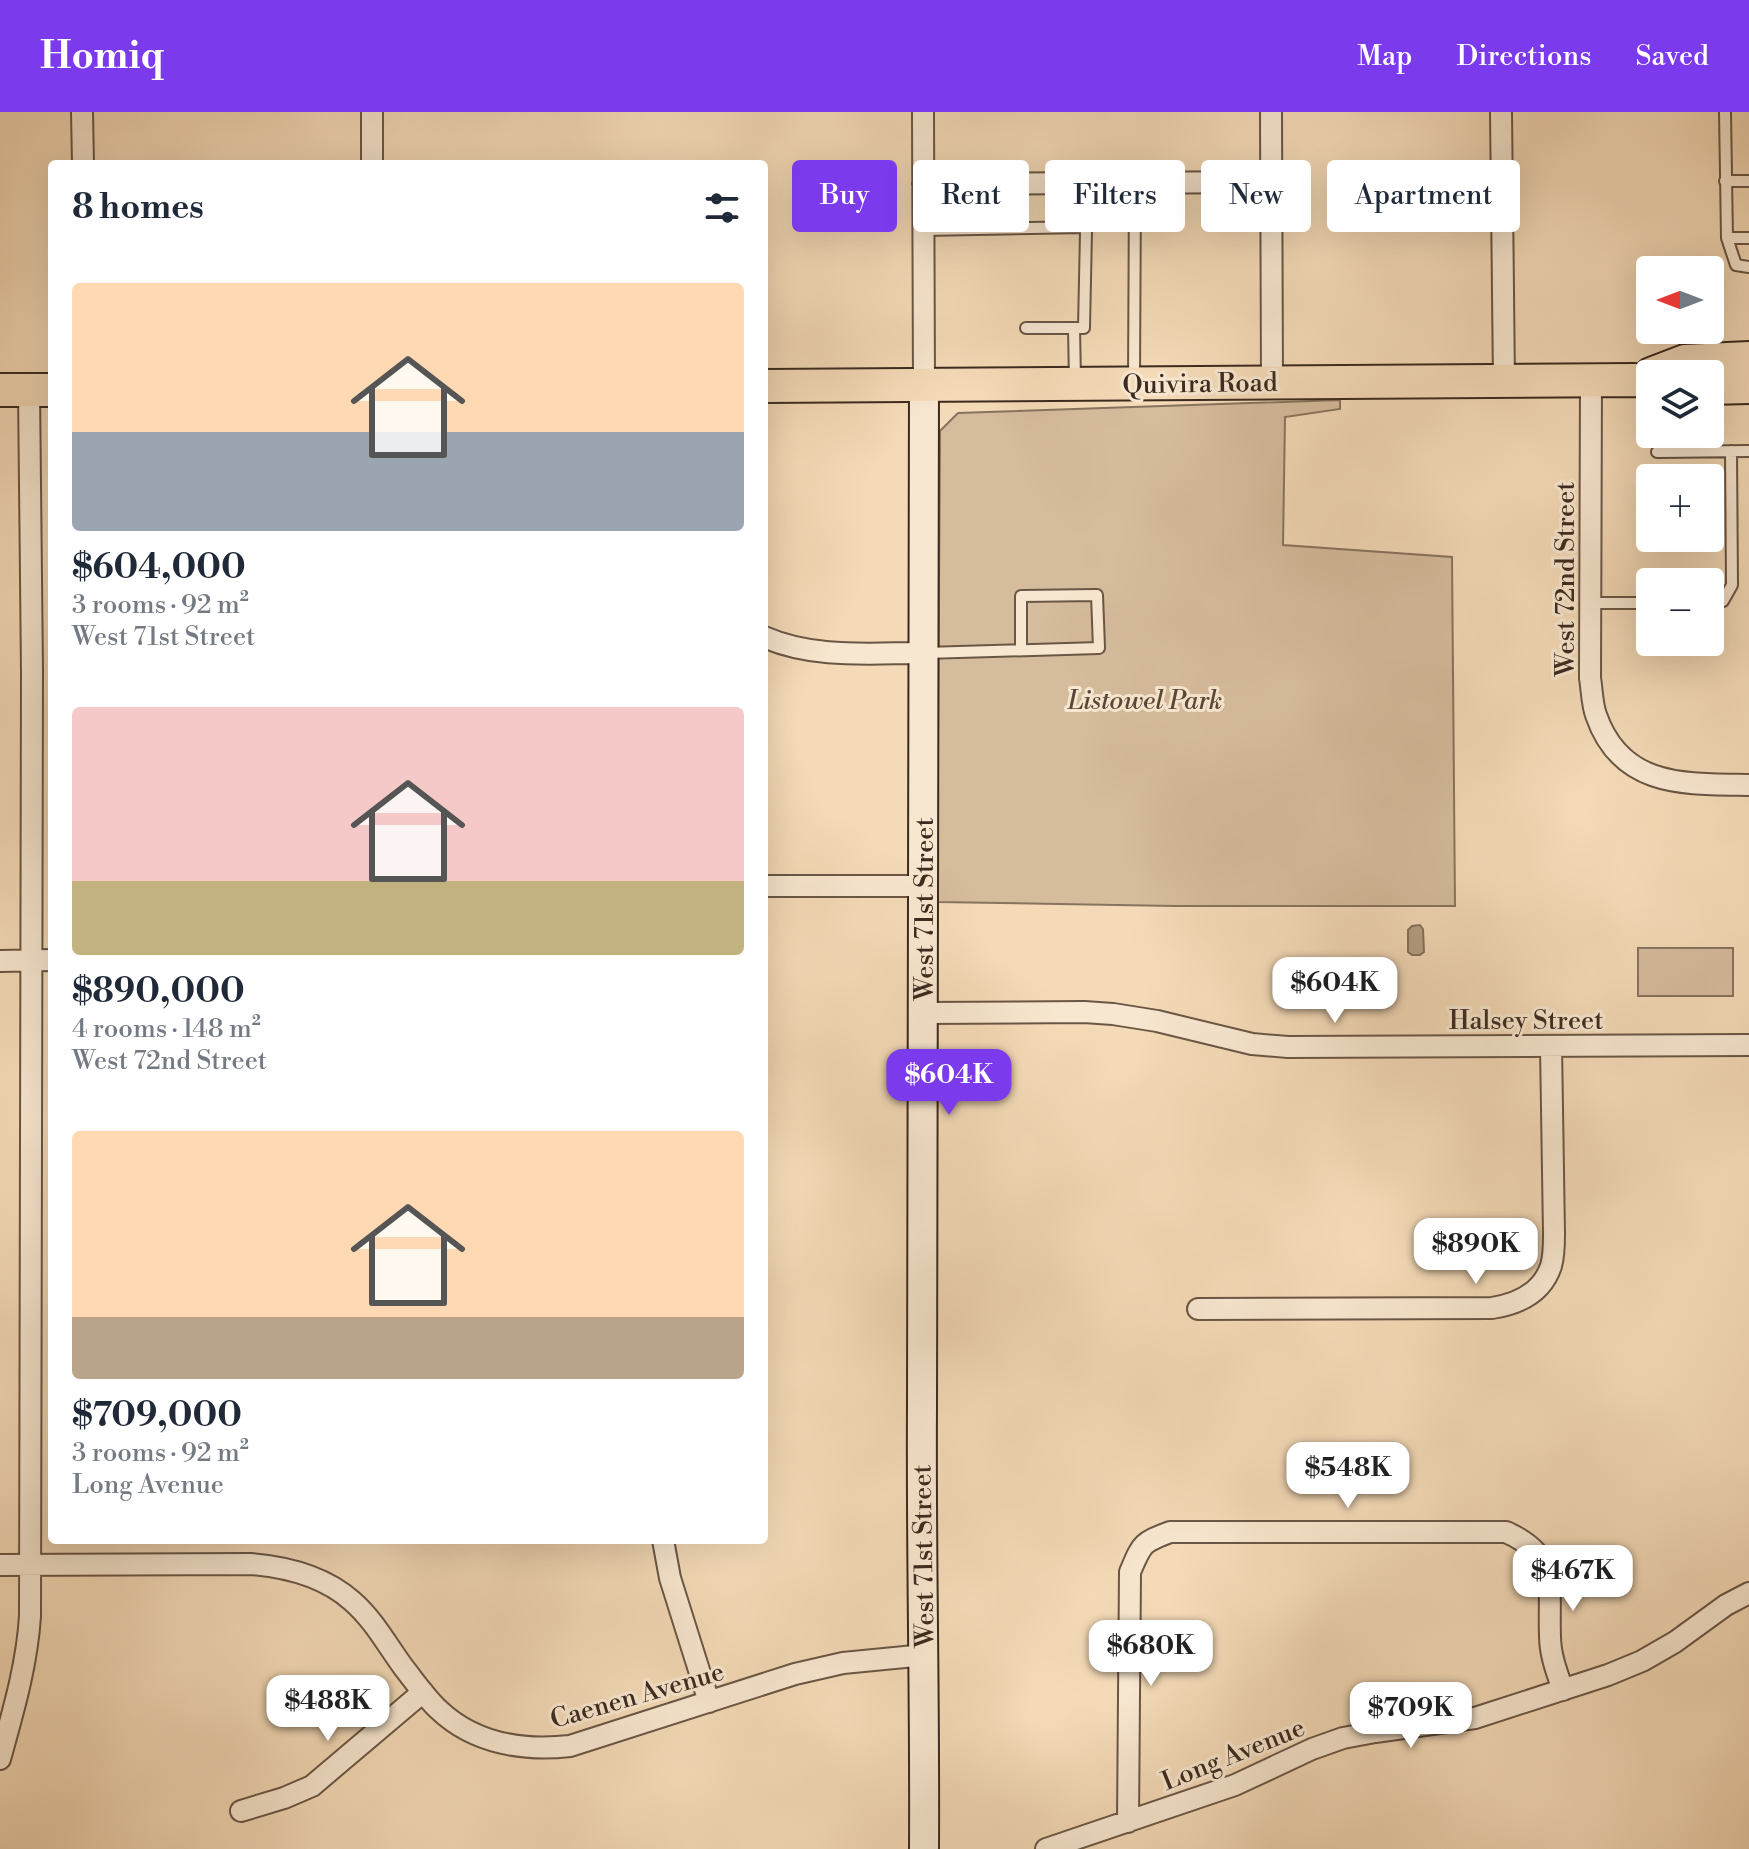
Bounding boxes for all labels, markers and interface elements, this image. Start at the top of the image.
text: Homiq [40,33,164,80]
text: Map [1357,39,1412,74]
text: Directions [1456,39,1591,74]
text: Saved [1635,39,1709,74]
chip: Buy [792,160,897,232]
chip: Rent [913,160,1029,232]
chip: Filters [1045,160,1185,232]
chip: New [1201,160,1311,232]
chip: Apartment [1327,160,1520,232]
icon: filters [700,186,744,230]
text: 8 homes [72,187,204,229]
north arrow [1636,256,1724,344]
map controls [1636,256,1724,656]
icon: home [336,335,480,479]
button: layers [1636,360,1724,448]
street label: Quivira Road [1122,367,1278,401]
button: + [1636,464,1724,552]
street label: West 72nd Street [1550,481,1582,678]
text: $604,000 [72,547,246,589]
button: − [1636,568,1724,656]
text: 3 rooms · 92 m² [72,589,249,621]
text: West 71st Street [72,621,255,653]
park label: Listowel Park [1067,685,1222,717]
icon: home [336,759,480,903]
street label: West 71st Street [909,817,941,1002]
pin: $604K [1279,957,1391,1025]
text: $604K [1290,967,1380,999]
text: $890,000 [72,971,245,1013]
street label: Halsey Street [1449,1005,1603,1037]
text: 4 rooms · 148 m² [72,1013,261,1045]
text: West 72nd Street [72,1045,267,1077]
pin: $604K [893,1049,1005,1117]
text: $604K [904,1059,994,1091]
icon: home [336,1183,480,1327]
pin: $890K [1420,1218,1532,1286]
text: $890K [1432,1228,1520,1260]
text: $709,000 [72,1395,242,1437]
text: 3 rooms · 92 m² [72,1437,249,1469]
pin: $548K [1292,1442,1404,1510]
text: $548K [1304,1452,1392,1484]
street label: West 71st Street [906,1464,942,1649]
text: Long Avenue [72,1469,224,1501]
pin: $467K [1517,1545,1629,1613]
text: $467K [1531,1555,1615,1587]
pin: $680K [1095,1620,1207,1688]
text: $680K [1107,1630,1195,1662]
street label: Caenen Avenue [547,1656,728,1736]
pin: $488K [272,1675,384,1743]
pin: $709K [1355,1682,1467,1750]
text: $488K [284,1685,372,1717]
text: $709K [1368,1692,1454,1724]
street label: Long Avenue [1157,1712,1310,1798]

